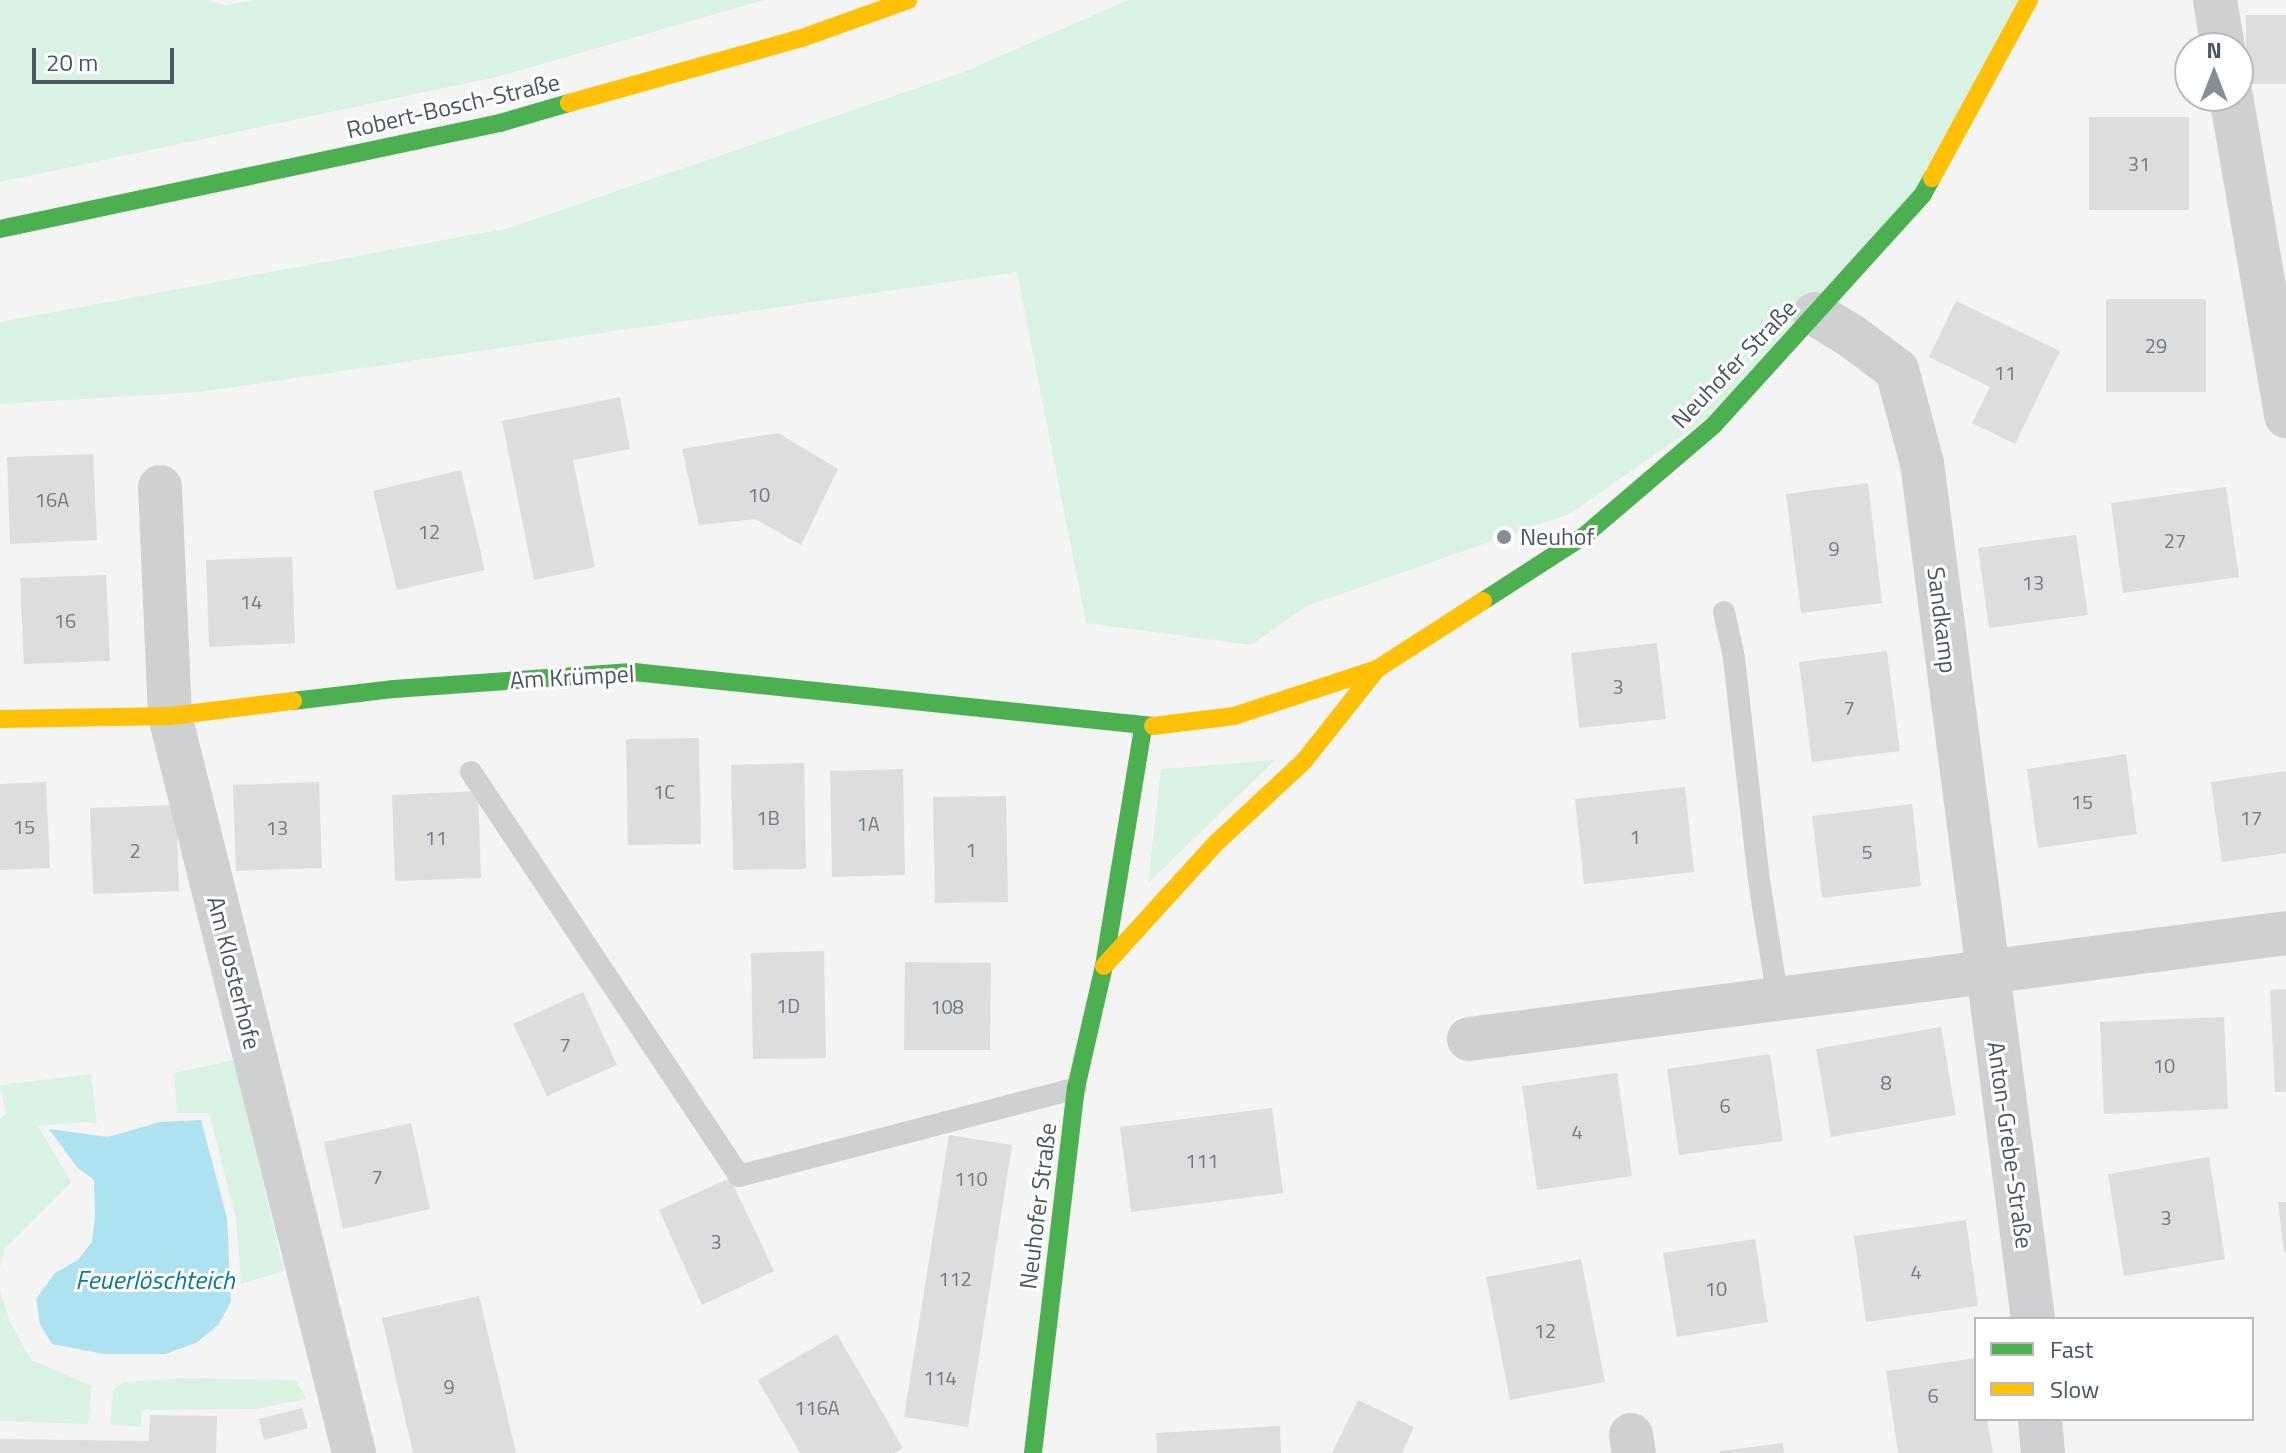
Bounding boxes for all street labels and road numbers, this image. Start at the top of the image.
street label: Robert-Bosch-Straße [344,67,562,145]
street label: Neuhofer Straße [1665,294,1803,434]
street label: Sandkamp [1921,565,1963,675]
street label: Am Krümpel [509,659,635,695]
street label: Am Klosterhofe [201,893,267,1053]
street label: Anton-Grebe-Straße [1981,1040,2039,1250]
street label: Neuhofer Straße [1014,1121,1062,1291]

